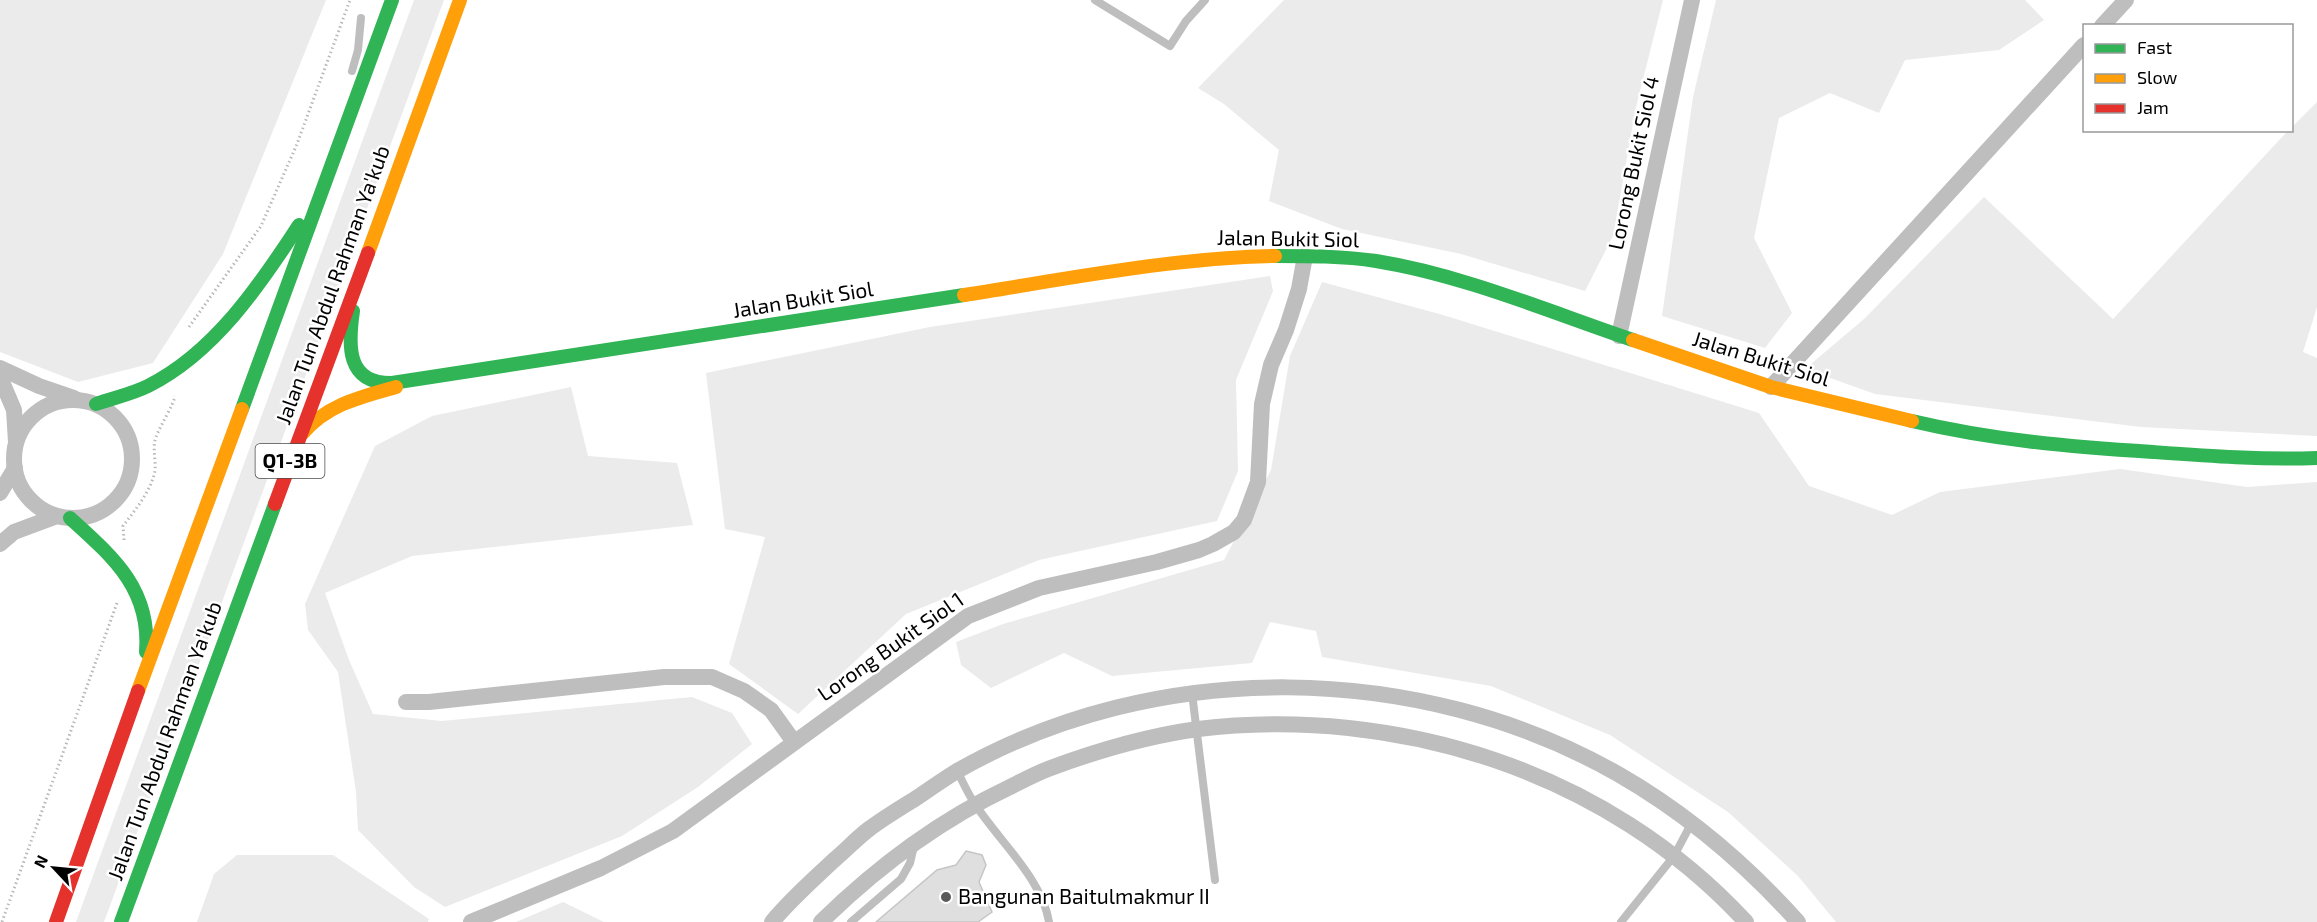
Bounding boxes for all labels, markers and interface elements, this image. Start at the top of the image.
legend [2083,24,2293,132]
text: Fast [2137,36,2172,58]
text: Slow [2137,66,2178,88]
street label: Lorong Bukit Siol 4 [1602,73,1663,252]
text: Jam [2137,96,2169,118]
street label: Jalan Tun Abdul Rahman Ya'kub [269,142,394,427]
street label: Jalan Bukit Siol [1217,224,1360,251]
street label: Jalan Bukit Siol [731,275,876,322]
street label: Jalan Bukit Siol [1690,325,1834,391]
road number: Q1-3B [256,444,324,478]
street label: Lorong Bukit Siol 1 [812,586,968,706]
street label: Jalan Tun Abdul Rahman Ya'kub [101,598,226,883]
north arrow [24,838,84,898]
text: N [29,852,51,871]
place label: Bangunan Baitulmakmur II [958,883,1210,908]
marker: Bangunan Baitulmakmur II [939,890,953,904]

